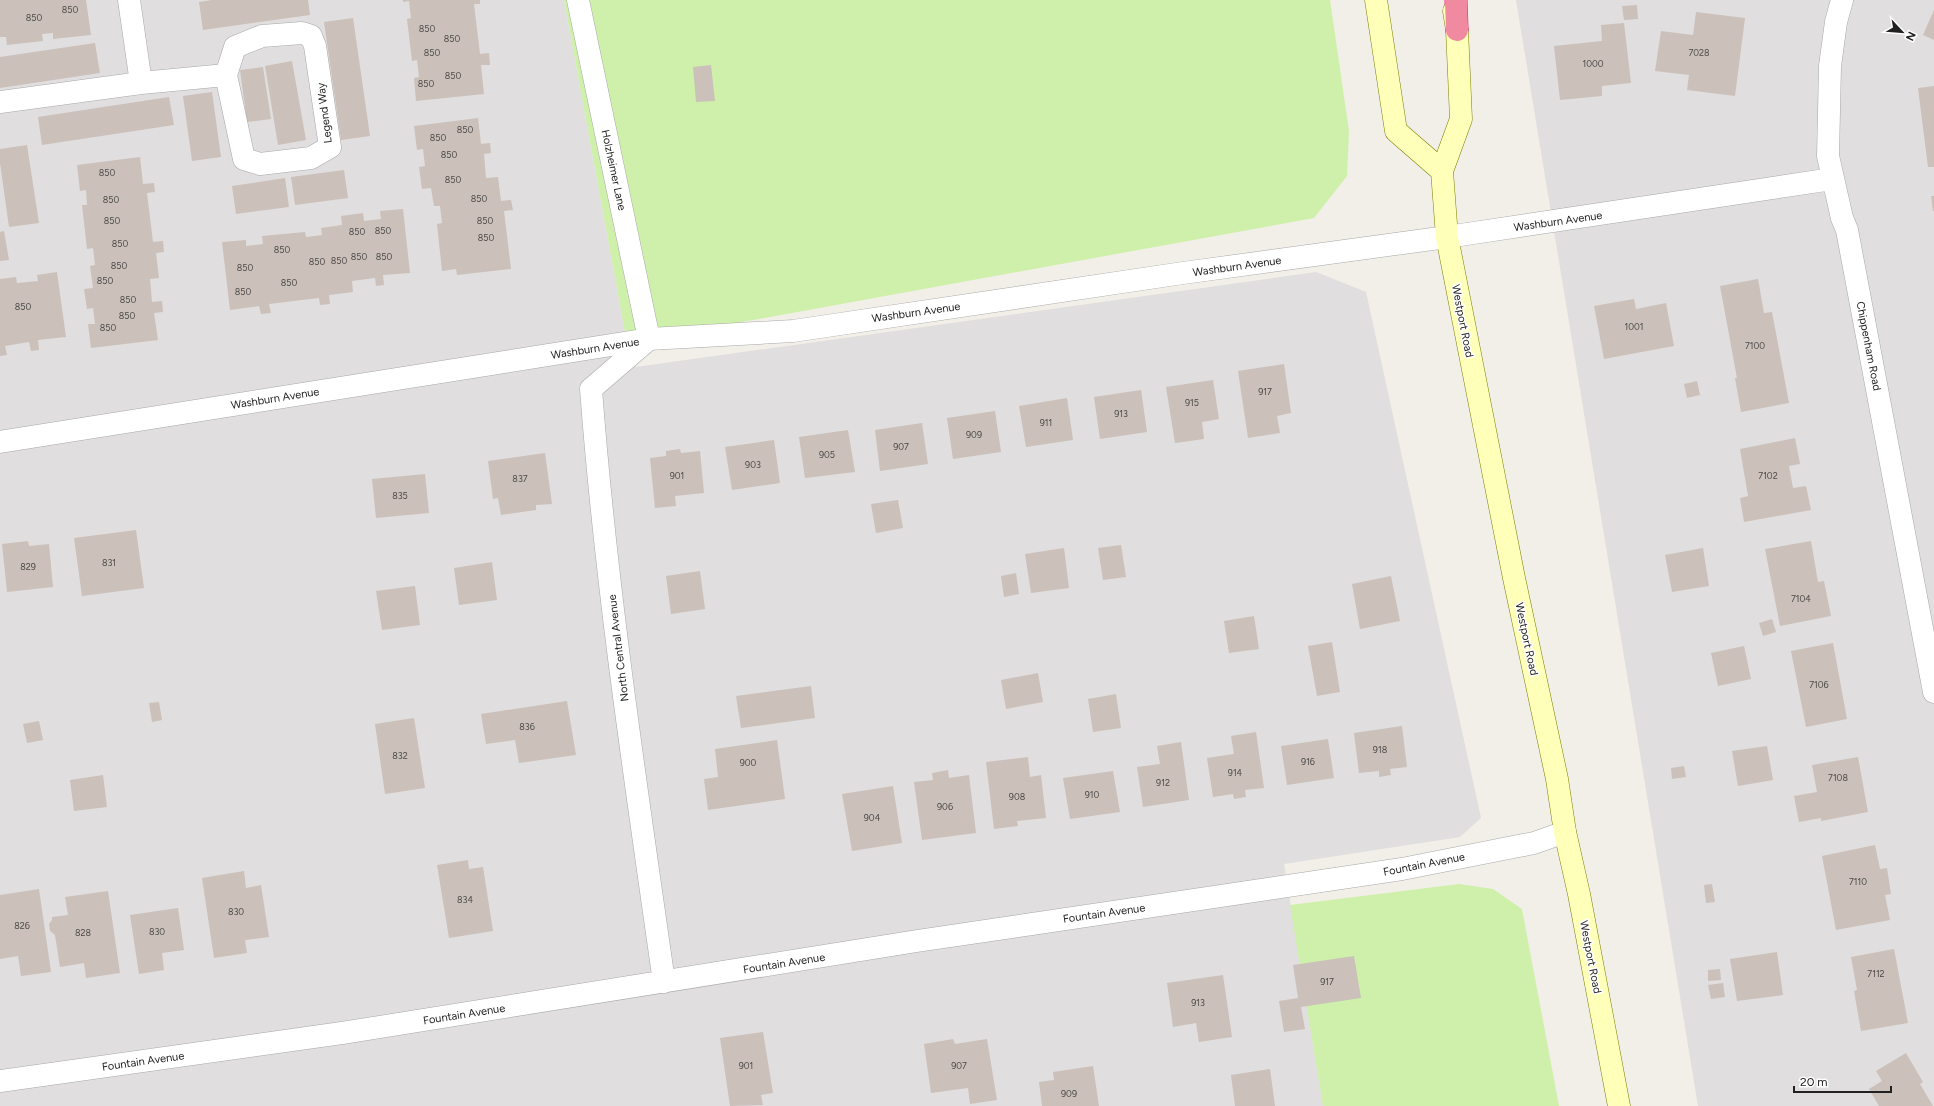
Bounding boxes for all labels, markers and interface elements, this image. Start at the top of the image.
house number: 850 [62,4,78,15]
house number: 850 [26,12,42,23]
north arrow [1882,12,1922,52]
house number: 850 [419,23,435,34]
text: N [1903,29,1918,43]
house number: 850 [444,33,460,44]
house number: 850 [424,47,440,58]
house number: 7028 [1688,47,1710,58]
house number: 1000 [1582,58,1604,69]
house number: 850 [445,70,461,81]
house number: 850 [418,78,434,89]
street label: Legend Way [314,82,335,144]
house number: 850 [457,124,473,135]
street label: Holzheimer Lane [599,128,628,212]
house number: 850 [430,132,446,143]
house number: 850 [441,149,457,160]
house number: 850 [99,167,115,178]
house number: 850 [445,174,461,185]
house number: 850 [471,193,487,204]
house number: 850 [103,194,119,205]
street label: Washburn Avenue [1513,209,1603,234]
house number: 850 [104,215,120,226]
house number: 850 [477,215,493,226]
house number: 850 [375,225,391,236]
house number: 850 [349,226,365,237]
house number: 850 [478,232,494,243]
house number: 850 [112,238,128,249]
house number: 850 [274,244,290,255]
house number: 850 [351,251,367,262]
house number: 850 [376,251,392,262]
street label: Washburn Avenue [1192,254,1282,279]
house number: 850 [331,255,347,266]
house number: 850 [309,256,325,267]
house number: 850 [111,260,127,271]
house number: 850 [237,262,253,273]
house number: 850 [97,275,113,286]
house number: 850 [281,277,297,288]
street label: Westport Road [1449,283,1476,359]
house number: 850 [235,286,251,297]
house number: 850 [120,294,136,305]
street label: Washburn Avenue [871,300,961,325]
street label: Chippenham Road [1853,300,1884,392]
house number: 850 [15,301,31,312]
house number: 850 [119,310,135,321]
house number: 1001 [1625,321,1643,332]
house number: 850 [100,322,116,333]
street label: Washburn Avenue [550,335,640,362]
house number: 7100 [1745,340,1765,351]
street label: Washburn Avenue [230,385,320,412]
house number: 917 [1258,386,1272,397]
house number: 915 [1185,397,1199,408]
house number: 913 [1114,408,1128,419]
house number: 911 [1040,417,1052,428]
house number: 909 [966,429,982,440]
house number: 907 [893,441,909,452]
house number: 905 [819,449,835,460]
house number: 903 [745,459,761,470]
house number: 901 [670,470,684,481]
house number: 7102 [1758,470,1778,481]
house number: 837 [512,473,528,484]
house number: 835 [392,490,408,501]
house number: 831 [102,557,116,568]
house number: 829 [20,561,36,572]
house number: 7104 [1791,593,1811,604]
street label: North Central Avenue [605,594,632,702]
street label: Westport Road [1512,601,1541,677]
house number: 7106 [1809,679,1829,690]
house number: 836 [519,721,535,732]
house number: 918 [1373,744,1388,755]
house number: 832 [392,750,408,761]
house number: 916 [1301,756,1315,767]
house number: 900 [740,757,757,768]
house number: 914 [1228,767,1243,778]
house number: 7108 [1828,772,1848,783]
house number: 912 [1156,777,1170,788]
house number: 910 [1085,789,1100,800]
house number: 908 [1009,791,1026,802]
house number: 906 [937,801,953,812]
house number: 904 [864,812,881,823]
street label: Fountain Avenue [1382,850,1466,879]
house number: 7110 [1849,876,1867,887]
house number: 834 [457,894,473,905]
street label: Fountain Avenue [1062,901,1146,926]
house number: 830 [228,906,244,917]
street label: Westport Road [1577,919,1604,995]
house number: 826 [14,920,30,931]
house number: 830 [149,926,165,937]
house number: 828 [75,927,92,938]
street label: Fountain Avenue [742,951,826,976]
house number: 7112 [1867,968,1885,979]
house number: 917 [1320,976,1334,987]
house number: 913 [1191,997,1205,1008]
street label: Fountain Avenue [422,1002,506,1027]
street label: Fountain Avenue [101,1049,185,1074]
house number: 901 [739,1060,753,1071]
house number: 907 [951,1060,967,1071]
scale bar [1794,1068,1891,1094]
text: 20 m [1800,1075,1828,1089]
house number: 909 [1061,1088,1077,1099]

